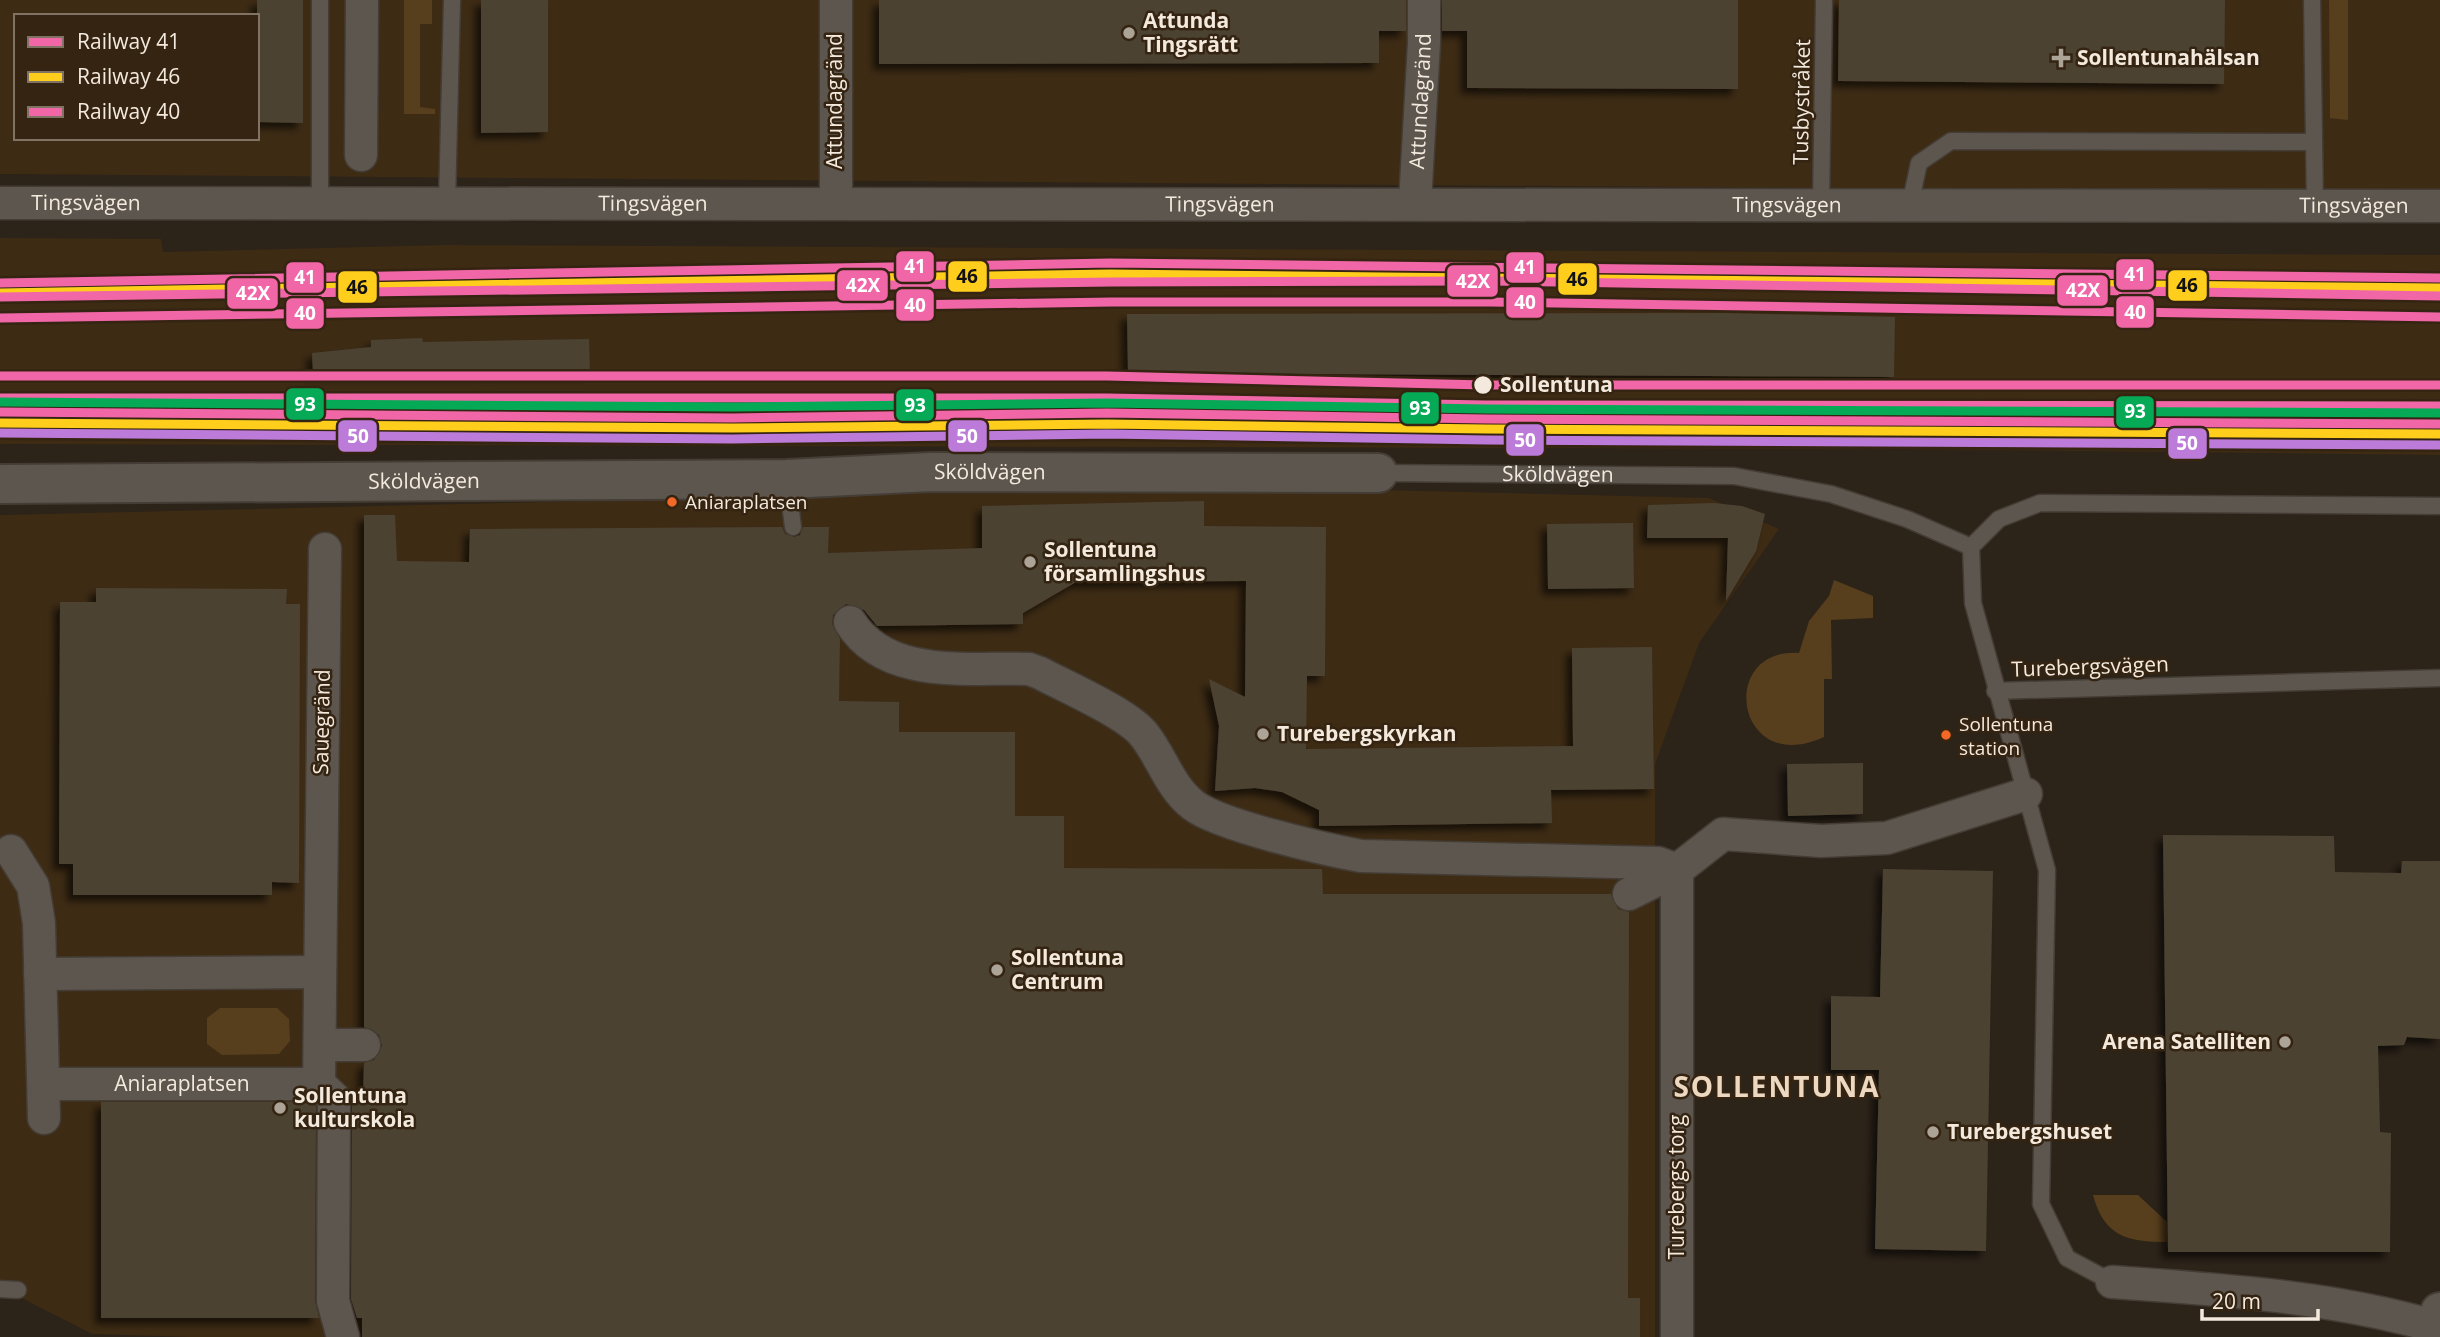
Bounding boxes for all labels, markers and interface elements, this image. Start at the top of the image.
place label: Attunda Tingsrätt [1143,6,1238,58]
legend [14,14,259,140]
marker: Attunda Tingsrätt [1121,25,1137,41]
text: Railway 41 [77,27,180,55]
street label: Attundagränd [820,33,848,169]
street label: Attundagränd [1402,33,1437,170]
street label: Tusbystråket [1786,39,1816,165]
place label: Sollentunahälsan [2077,43,2260,71]
marker: Sollentunahälsan [2051,48,2071,68]
text: Railway 46 [77,62,180,90]
text: Railway 40 [77,97,180,125]
street label: Tingsvägen [31,188,141,216]
street label: Tingsvägen [598,189,708,217]
street label: Tingsvägen [1165,189,1275,218]
street label: Tingsvägen [1732,190,1842,218]
street label: Tingsvägen [2299,191,2409,219]
line badge: 41 [895,250,935,283]
line badge: 41 [1505,251,1545,284]
text: 41 [904,253,926,279]
text: 41 [1514,254,1536,280]
line badge: 41 [2115,258,2155,291]
line badge: 46 [947,260,988,293]
line badge: 41 [285,261,325,294]
text: 41 [2124,261,2146,287]
line badge: 46 [1557,262,1598,296]
text: 46 [956,263,978,289]
text: 41 [294,264,316,290]
line badge: 42X [1446,264,1499,298]
text: 46 [1566,266,1588,292]
text: 42X [1456,268,1491,294]
line badge: 42X [836,269,889,302]
line badge: 46 [2167,269,2208,302]
line badge: 46 [337,270,378,304]
text: 42X [846,272,881,298]
text: 46 [2176,272,2198,298]
text: 46 [346,274,368,300]
line badge: 42X [2056,274,2109,307]
line badge: 42X [226,277,279,310]
text: 42X [2066,277,2101,303]
text: 42X [236,280,271,306]
line badge: 40 [1505,286,1545,319]
line badge: 40 [895,288,935,322]
text: 40 [1514,289,1536,315]
text: 40 [904,292,926,318]
line badge: 40 [2115,295,2155,329]
line badge: 40 [285,297,325,330]
text: 40 [2124,299,2146,325]
text: 40 [294,300,316,326]
place label: Sollentuna [1500,370,1613,398]
marker: Sollentuna [1472,374,1494,396]
line badge: 93 [285,387,325,421]
line badge: 93 [895,388,935,422]
text: 93 [294,391,316,417]
line badge: 93 [1400,391,1440,425]
text: 93 [904,392,926,418]
text: 93 [1409,395,1431,421]
line badge: 93 [2115,395,2155,429]
text: 93 [2124,398,2146,424]
line badge: 50 [337,419,378,453]
line badge: 50 [947,419,988,453]
text: 50 [347,423,369,449]
text: 50 [956,423,978,449]
line badge: 50 [1505,423,1545,457]
text: 50 [1514,427,1536,453]
line badge: 50 [2167,427,2208,460]
text: 50 [2176,430,2198,456]
street label: Sköldvägen [934,457,1046,485]
street label: Sköldvägen [1502,459,1614,488]
street label: Sköldvägen [368,466,480,495]
place label: Aniaraplatsen [685,489,807,515]
marker: Aniaraplatsen [665,495,679,509]
place label: Sollentuna församlingshus [1044,535,1205,587]
marker: Sollentuna församlingshus [1022,554,1038,570]
street label: Turebergsvägen [2011,649,2169,683]
street label: Sauegränd [306,669,336,775]
place label: Sollentuna station [1959,711,2053,761]
place label: Turebergskyrkan [1277,719,1456,747]
marker: Turebergskyrkan [1255,726,1271,742]
marker: Sollentuna station [1939,728,1953,742]
place label: Sollentuna Centrum [1011,943,1124,995]
marker: Sollentuna Centrum [989,962,1005,978]
place label: Arena Satelliten [2102,1027,2271,1055]
marker: Arena Satelliten [2277,1034,2293,1050]
district label: SOLLENTUNA [1673,1067,1881,1105]
street label: Aniaraplatsen [114,1069,250,1097]
place label: Sollentuna kulturskola [294,1081,415,1133]
marker: Sollentuna kulturskola [272,1100,288,1116]
street label: Turebergs torg [1662,1114,1690,1260]
place label: Turebergshuset [1947,1117,2112,1145]
marker: Turebergshuset [1925,1124,1941,1140]
scale bar [2202,1278,2318,1322]
text: 20 m [2212,1287,2261,1315]

